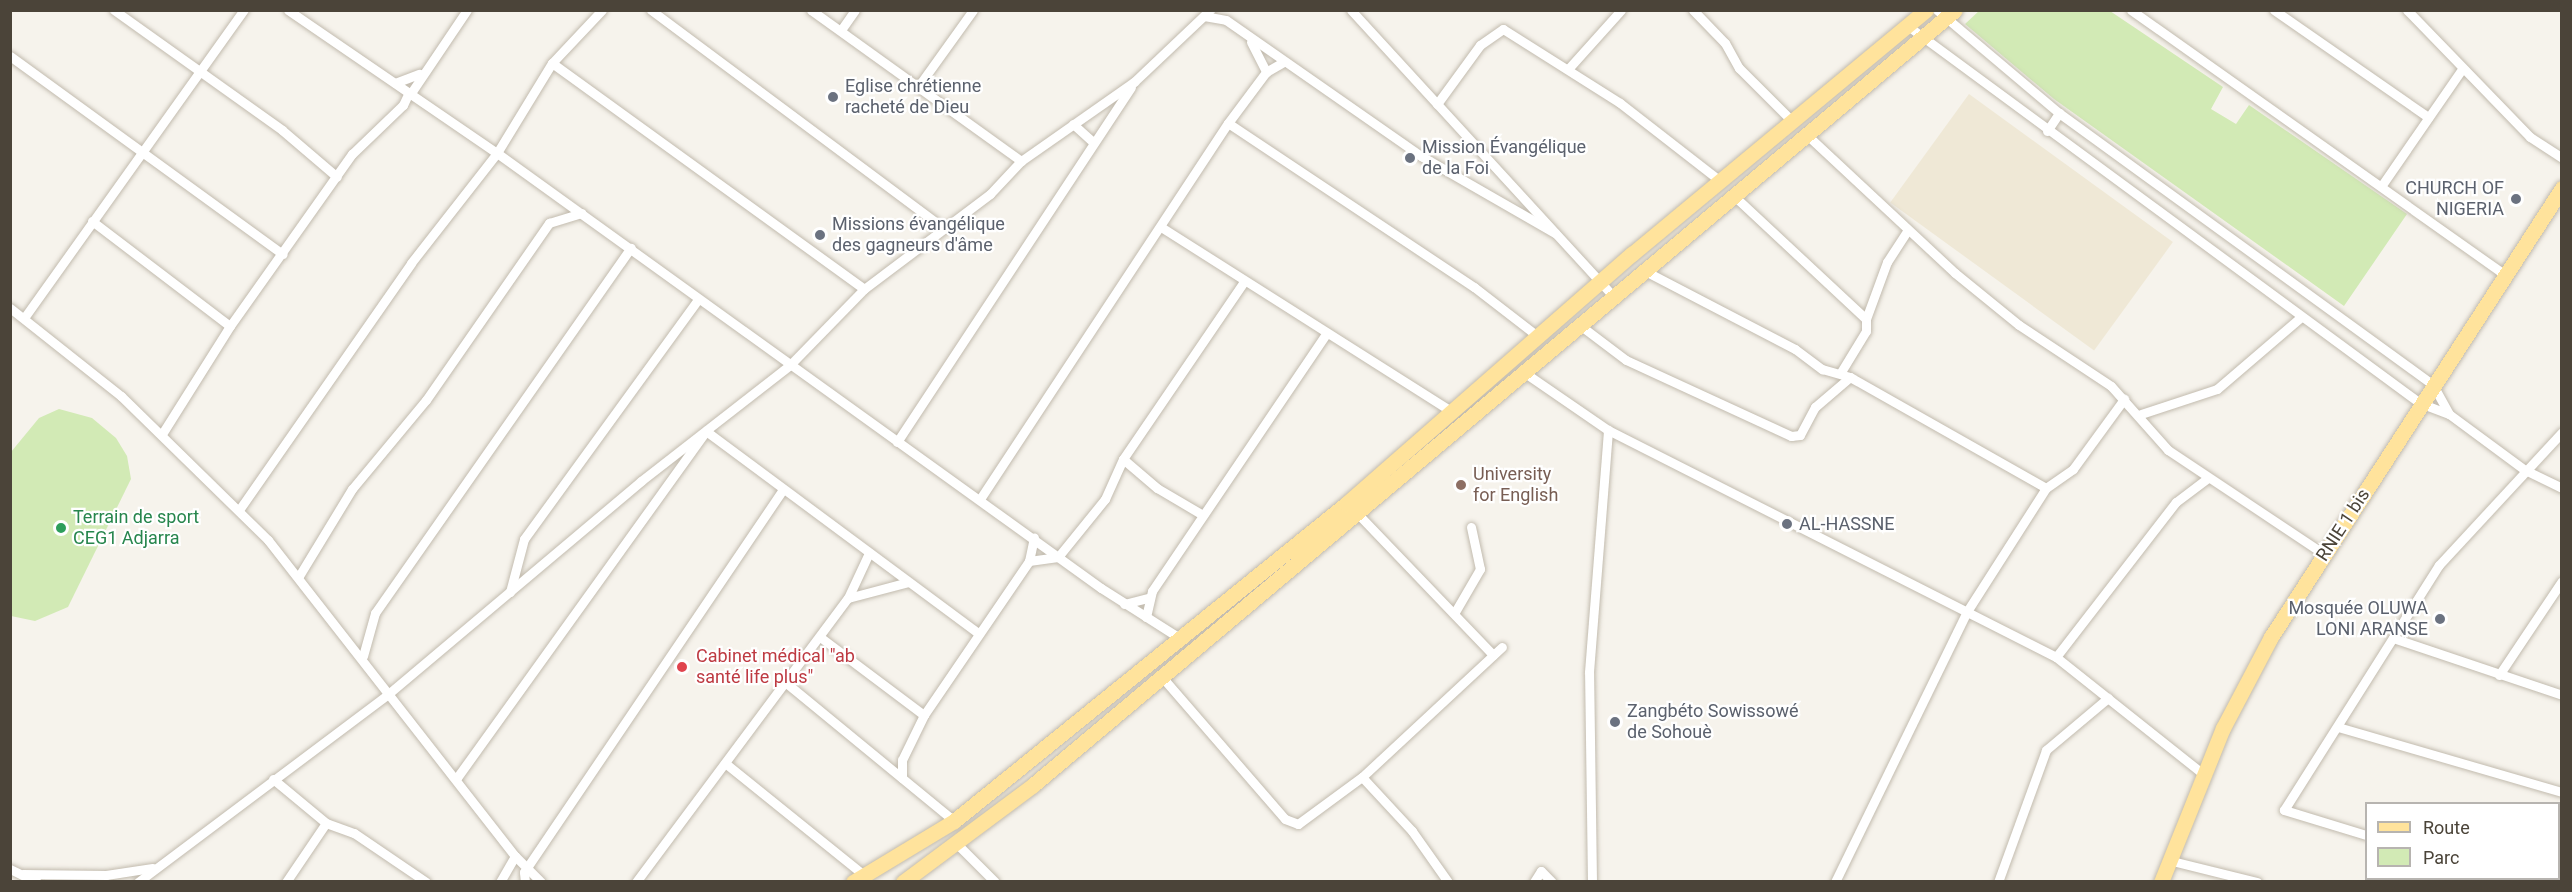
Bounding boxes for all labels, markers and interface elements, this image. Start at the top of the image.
place label: Eglise chrétienne racheté de Dieu [845,76,981,118]
marker: Eglise chrétienne racheté de Dieu [826,90,840,104]
place label: Mission Évangélique de la Foi [1422,137,1586,180]
marker: Mission Évangélique de la Foi [1403,151,1417,165]
place label: CHURCH OF NIGERIA [2405,178,2504,220]
marker: CHURCH OF NIGERIA [2509,192,2523,206]
place label: Missions évangélique des gagneurs d'âme [832,214,1005,256]
marker: Missions évangélique des gagneurs d'âme [813,228,827,242]
place label: University for English [1473,464,1558,506]
marker: University for English [1454,478,1468,492]
street label: RNIE 1 bis [2312,485,2374,565]
place label: Terrain de sport CEG1 Adjarra [73,507,199,550]
place label: AL-HASSNE [1799,513,1895,535]
marker: AL-HASSNE [1780,517,1794,531]
marker: Terrain de sport CEG1 Adjarra [54,521,68,535]
place label: Mosquée OLUWA LONI ARANSE [2288,598,2428,640]
marker: Mosquée OLUWA LONI ARANSE [2433,612,2447,626]
place label: Cabinet médical "ab santé life plus" [696,646,855,688]
marker: Cabinet médical "ab santé life plus" [673,658,691,676]
place label: Zangbéto Sowissowé de Sohouè [1627,701,1798,744]
marker: Zangbéto Sowissowé de Sohouè [1608,715,1622,729]
legend [2365,802,2560,880]
text: Route [2423,817,2470,838]
text: Parc [2423,847,2459,868]

